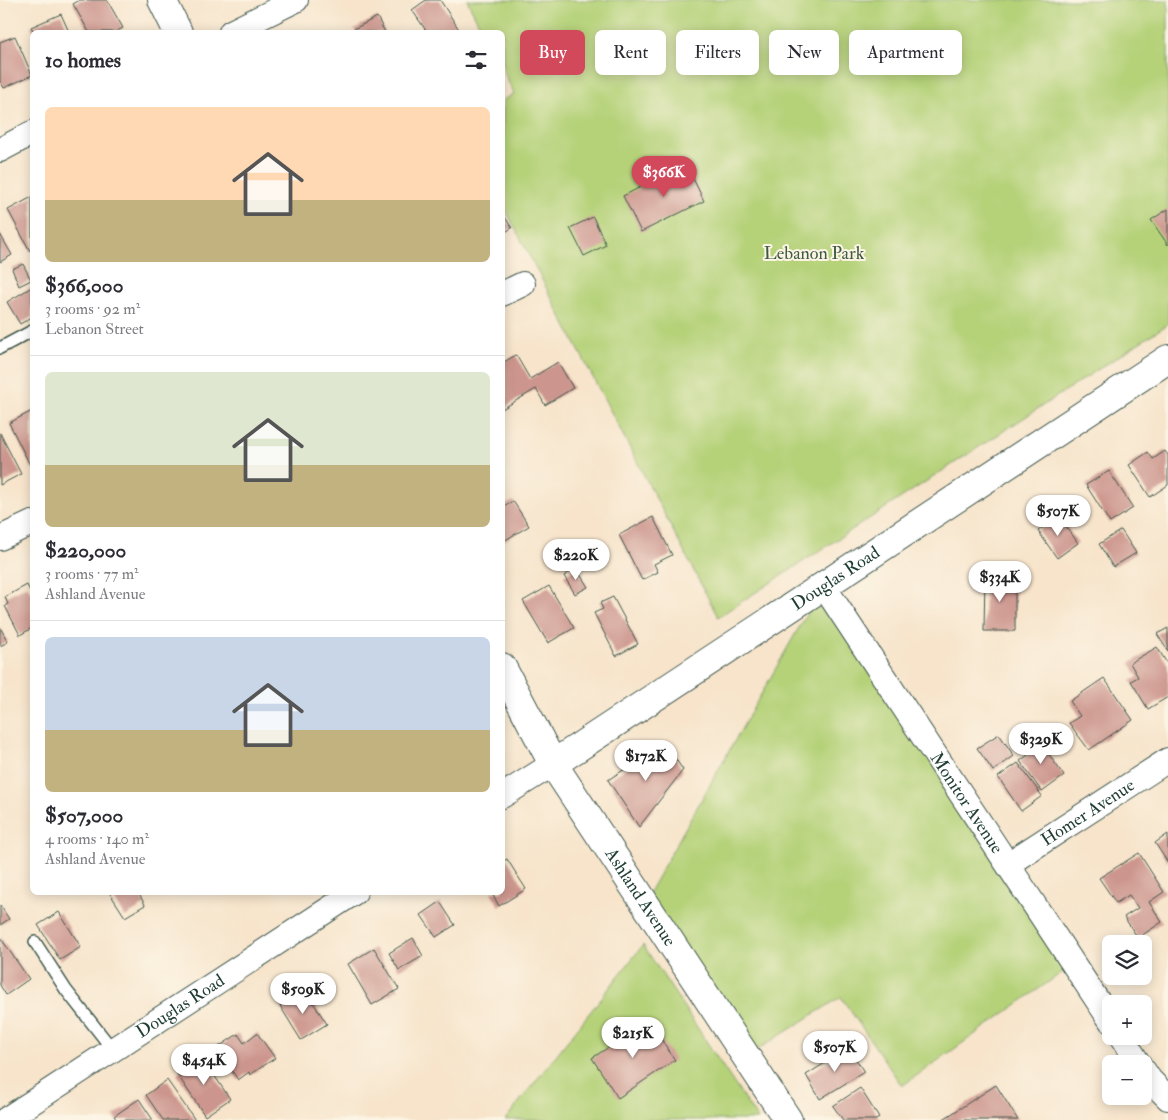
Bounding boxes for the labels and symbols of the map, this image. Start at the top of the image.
pin: $366K [629,156,699,198]
park label: Lebanon Park [764,242,865,265]
pin: $507K [1023,494,1093,537]
pin: $220K [541,538,611,581]
street label: Douglas Road [787,541,884,616]
pin: $334K [965,560,1035,603]
pin: $329K [1006,722,1076,765]
pin: $172K [611,740,681,782]
street label: Monitor Avenue [925,748,1008,859]
street label: Homer Avenue [1037,774,1140,852]
street label: Ashland Avenue [599,843,681,951]
street label: Douglas Road [132,969,229,1044]
pin: $509K [268,972,338,1015]
pin: $215K [598,1016,668,1059]
pin: $507K [800,1030,870,1073]
pin: $454K [169,1044,239,1086]

